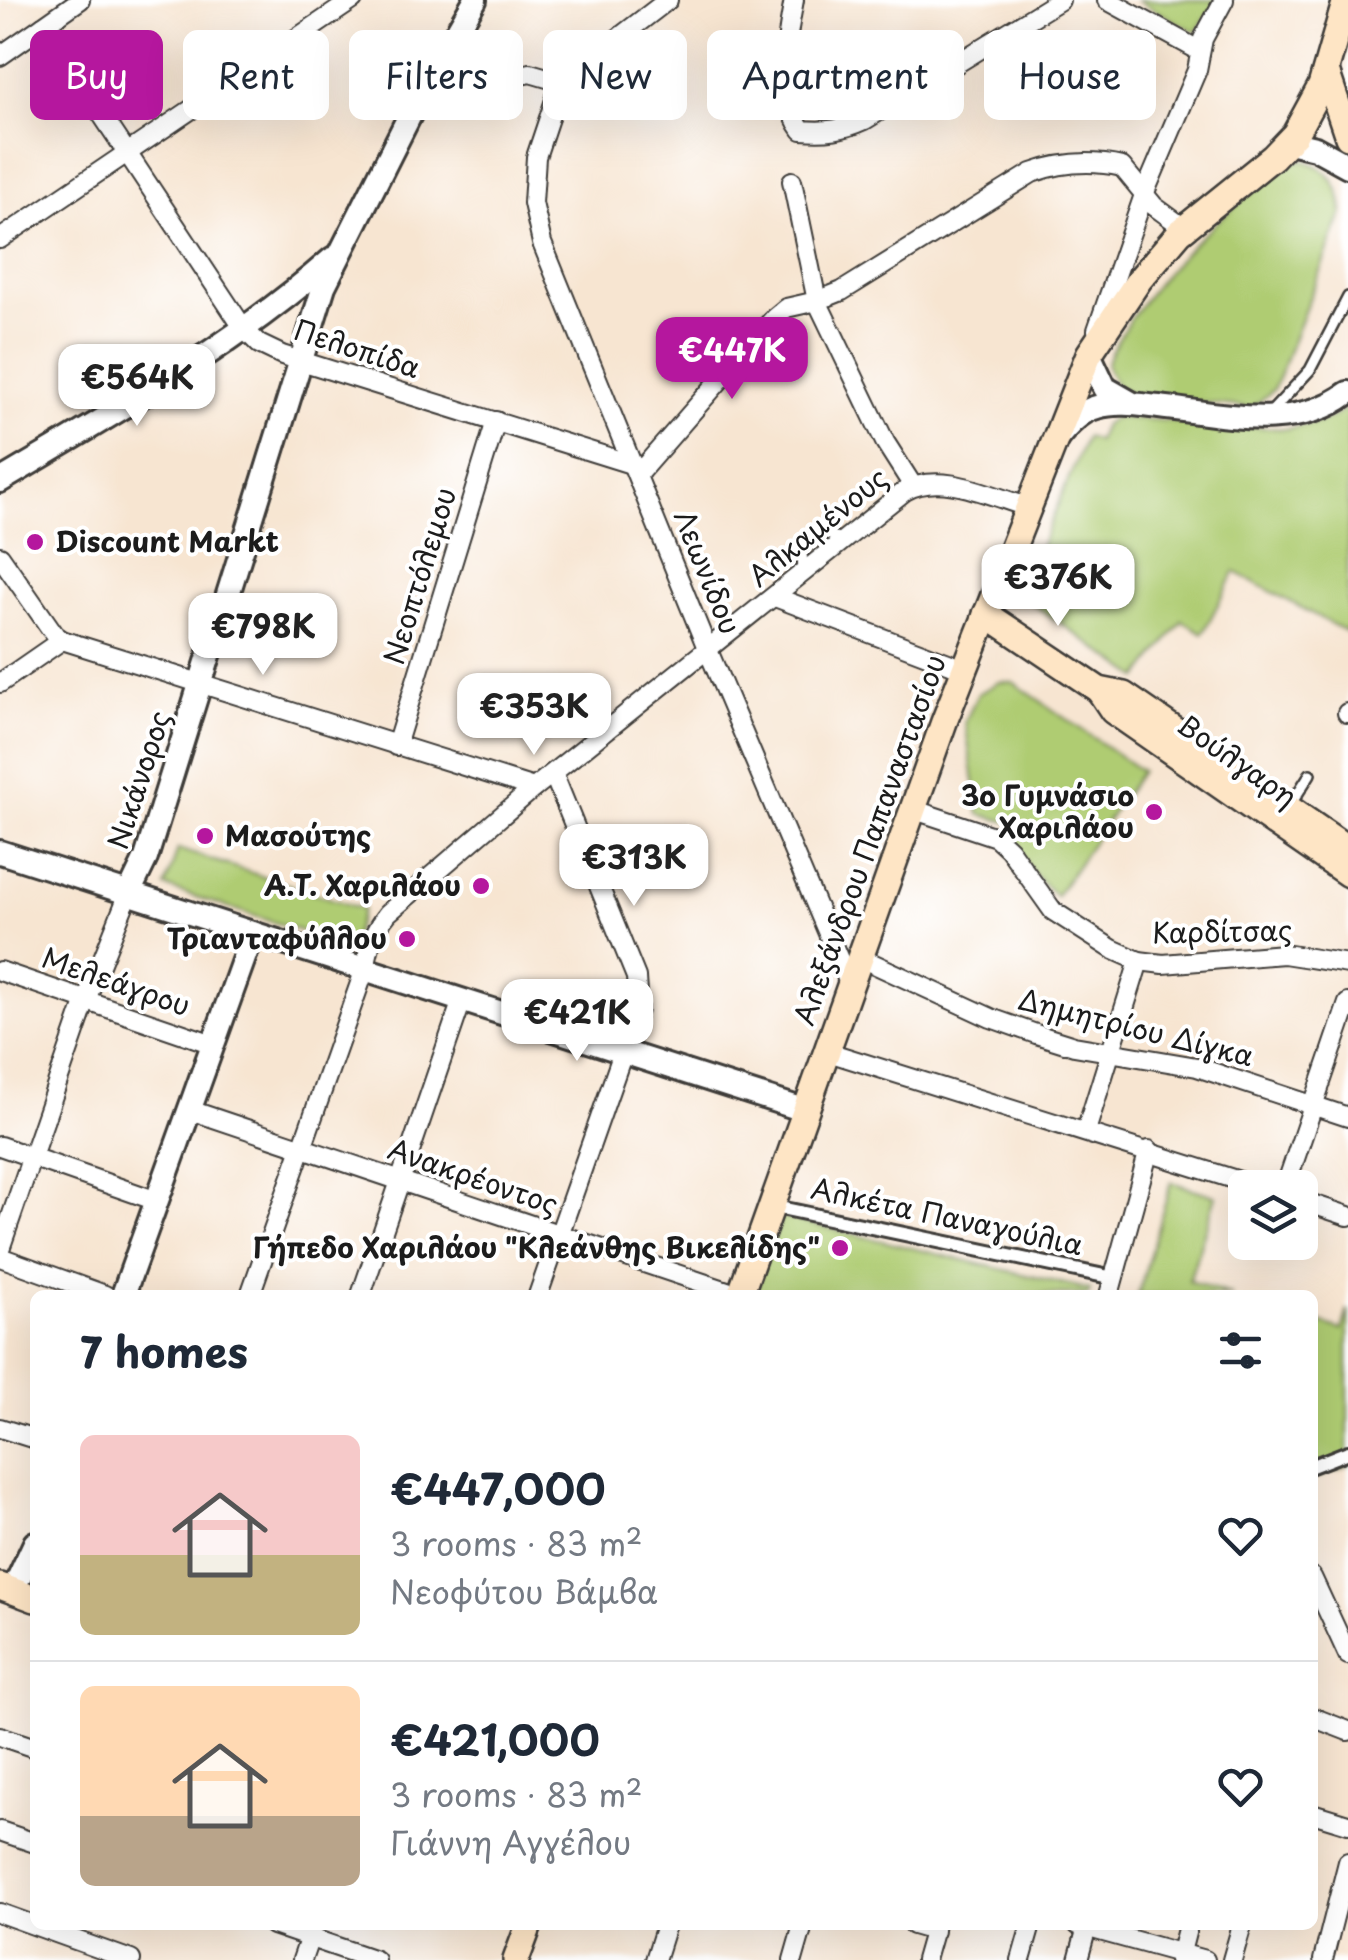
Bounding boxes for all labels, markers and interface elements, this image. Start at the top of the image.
chip: Buy [30,30,163,120]
chip: Rent [183,30,329,120]
chip: Filters [349,30,523,120]
chip: New [543,30,687,120]
chip: Apartment [707,30,964,120]
chip: House [984,30,1156,120]
street label: Πελοπίδα [289,307,426,388]
pin: €447K [662,317,802,402]
text: €447K [678,325,786,373]
pin: €564K [67,344,207,429]
text: €564K [80,352,194,400]
street label: Αλκαμένους [738,456,896,596]
street label: Νεοπτόλεμου [371,482,466,669]
street label: Λεωνίδου [664,503,753,640]
place label: Discount Markt [55,519,279,562]
marker: Discount Markt [24,531,46,553]
pin: €376K [988,544,1128,629]
text: €376K [1004,552,1112,600]
pin: €798K [193,593,333,678]
text: €798K [210,601,316,649]
street label: Αλεξάνδρου Παπαναστασίου [781,648,956,1031]
pin: €353K [464,673,604,758]
text: €353K [479,681,589,729]
street label: Βούλγαρη [1169,703,1307,817]
street label: Νικάνορος [95,705,180,854]
place label: 3ο Γυμνάσιο Χαριλάου [961,773,1134,848]
marker: 3ο Γυμνάσιο Χαριλάου [1143,801,1165,823]
place label: Μασούτης [225,813,371,856]
pin: €313K [564,824,704,909]
marker: Μασούτης [194,825,216,847]
text: €313K [581,832,687,880]
place label: Α.Τ. Χαριλάου [264,863,461,906]
marker: Α.Τ. Χαριλάου [470,875,492,897]
street label: Καρδίτσας [1151,908,1293,953]
place label: Τριανταφύλλου [166,916,387,959]
marker: Τριανταφύλλου [396,928,418,950]
street label: Μελεάγρου [37,935,196,1026]
street label: Δημητρίου Δίγκα [1014,977,1258,1077]
pin: €421K [507,979,647,1064]
text: €421K [523,987,631,1035]
street label: Ανακρέοντος [383,1126,564,1225]
street label: Αλκέτα Παναγούλια [807,1166,1087,1265]
map controls [1228,1170,1318,1260]
button: layers [1228,1170,1318,1260]
place label: Γήπεδο Χαριλάου "Κλεάνθης Βικελίδης" [253,1225,820,1268]
marker: Γήπεδο Χαριλάου "Κλεάνθης Βικελίδης" [829,1237,851,1259]
text: 7 homes [80,1319,248,1382]
icon: filters [1213,1323,1268,1378]
text: €447,000 [390,1456,606,1519]
icon: home [160,1475,280,1595]
icon: heart [1213,1508,1268,1563]
text: 3 rooms · 83 m² [390,1519,643,1567]
text: Νεοφύτου Βάμβα [390,1567,658,1615]
text: €421,000 [390,1707,600,1770]
icon: home [160,1726,280,1846]
icon: heart [1213,1759,1268,1814]
text: 3 rooms · 83 m² [390,1770,643,1818]
text: Γιάννη Αγγέλου [390,1818,631,1866]

